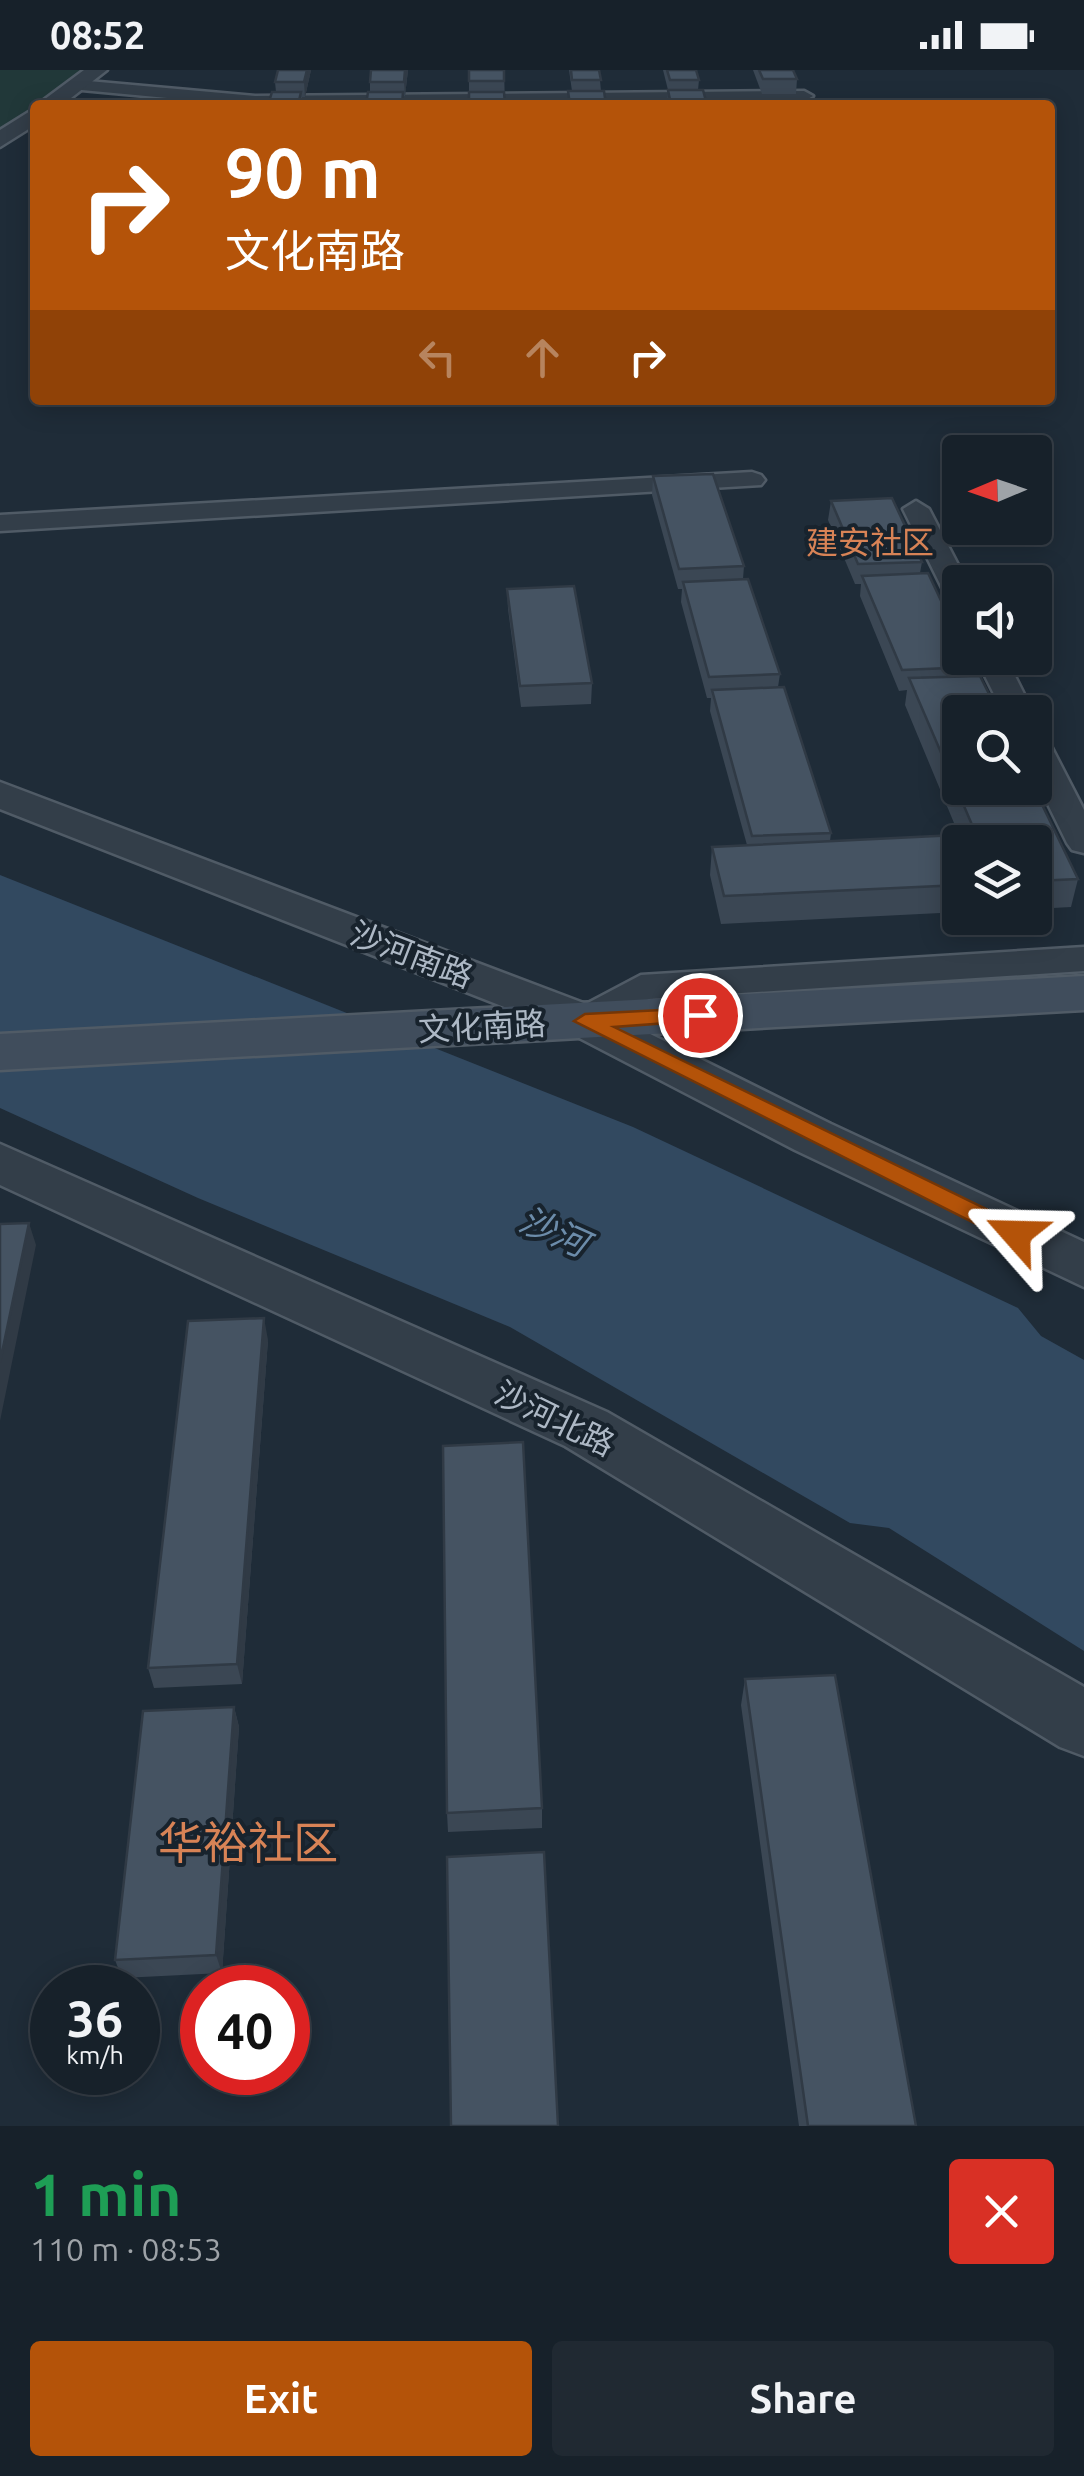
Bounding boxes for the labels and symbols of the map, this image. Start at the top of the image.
north arrow [942,435,1052,545]
district label: 建安社区 [806,524,934,560]
street label: 沙河南路 [346,914,478,994]
pin [658,973,743,1058]
street label: 文化南路 [417,1005,547,1047]
position arrow [964,1182,1068,1286]
water label: 沙河 [514,1198,600,1266]
street label: 沙河北路 [490,1374,620,1462]
district label: 华裕社区 [158,1817,338,1868]
speed limit sign: 40 [180,1965,310,2095]

